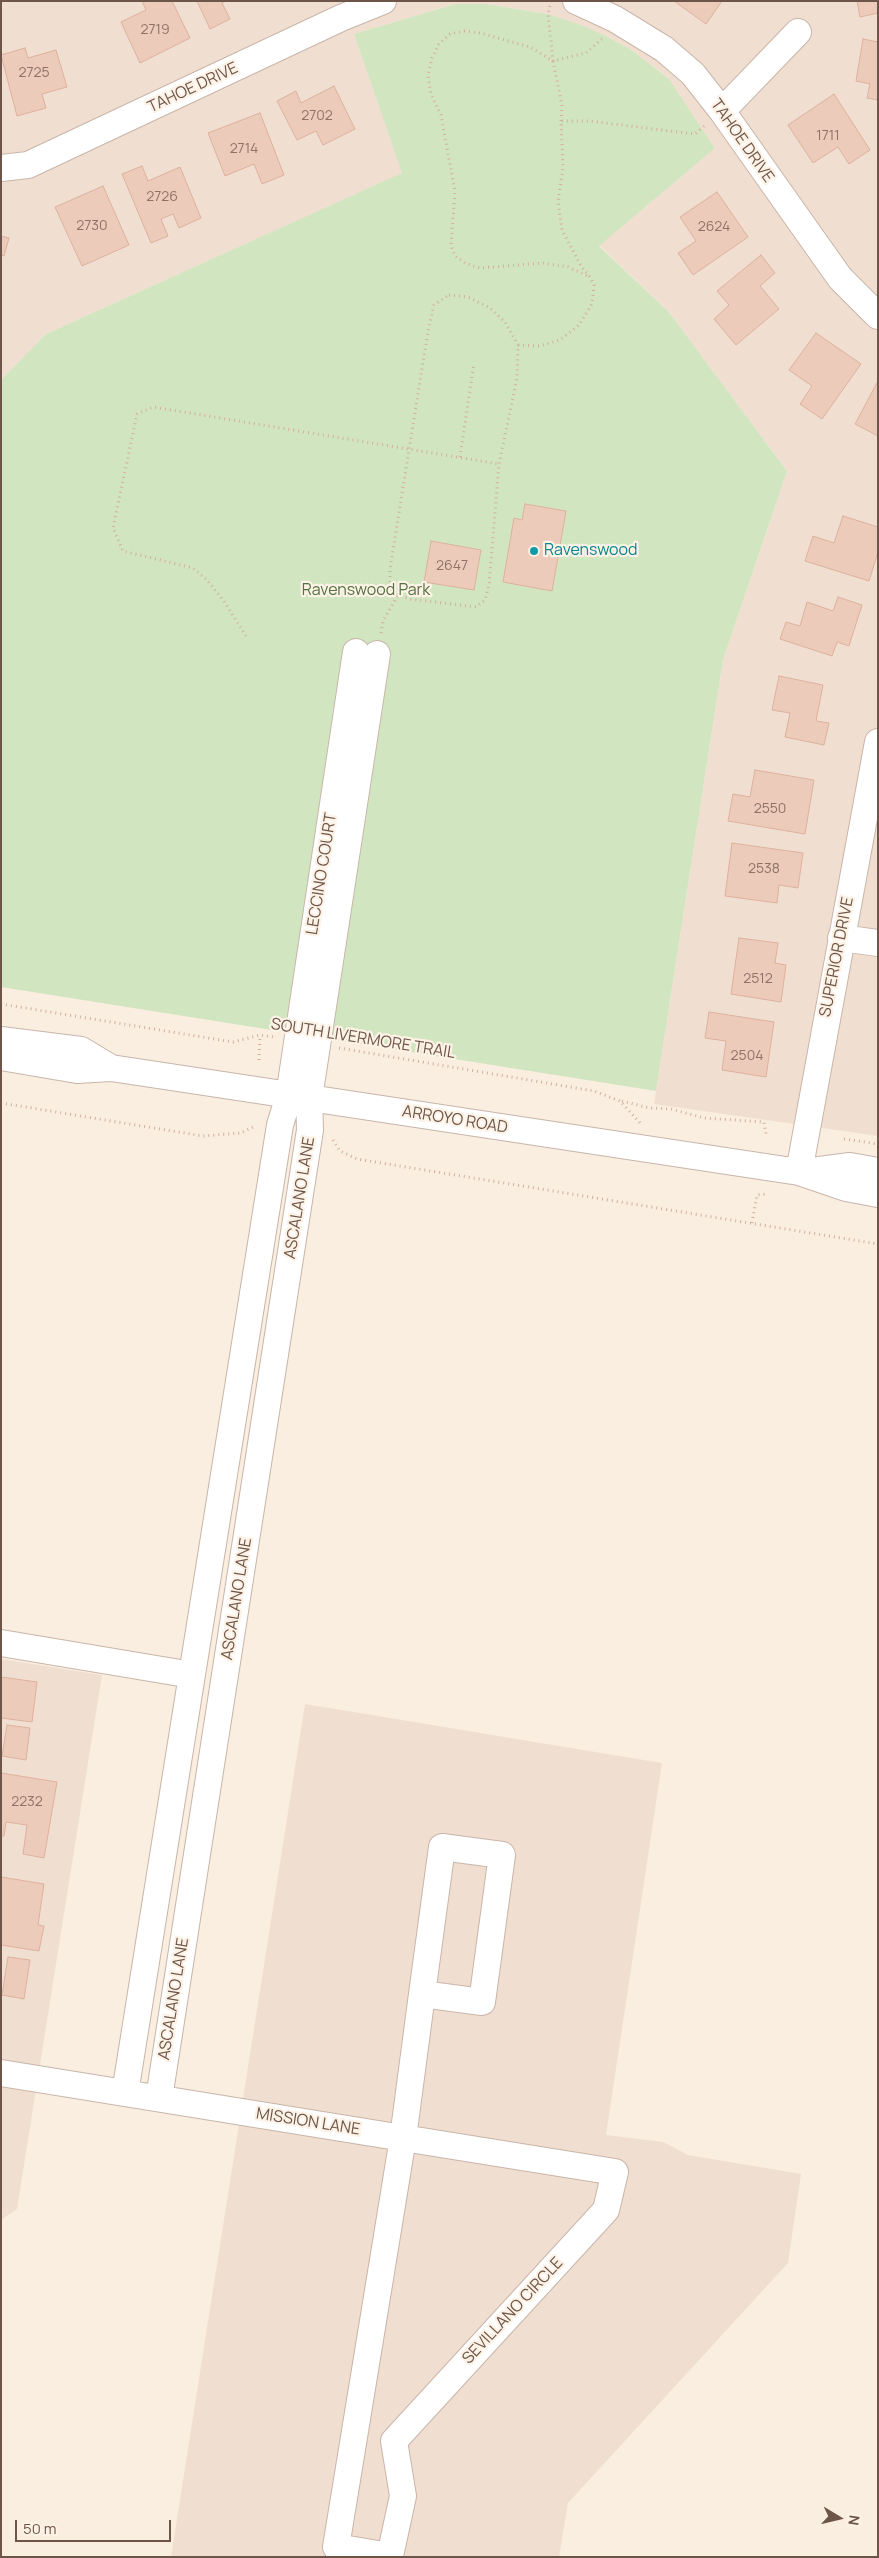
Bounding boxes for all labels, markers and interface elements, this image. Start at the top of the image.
house number: 2719 [140,22,170,38]
street label: TAHOE DRIVE [145,59,241,117]
house number: 2725 [18,65,50,81]
street label: TAHOE DRIVE [706,96,778,186]
house number: 2702 [301,108,333,124]
house number: 1711 [816,128,840,144]
house number: 2714 [230,141,258,157]
house number: 2726 [146,189,178,205]
house number: 2730 [76,218,108,234]
house number: 2624 [698,219,730,235]
place label: Ravenswood [544,541,638,561]
marker: Ravenswood [528,545,540,557]
house number: 2647 [436,558,468,574]
park label: Ravenswood Park [302,581,430,601]
house number: 2550 [754,801,786,817]
street label: LECCINO COURT [303,812,341,936]
house number: 2538 [748,861,780,877]
street label: SUPERIOR DRIVE [816,895,858,1019]
house number: 2512 [743,971,773,987]
street label: SOUTH LIVERMORE TRAIL [270,1015,456,1063]
house number: 2504 [731,1048,763,1064]
street label: ARROYO ROAD [401,1102,509,1138]
street label: ASCALANO LANE [281,1136,319,1260]
street label: ASCALANO LANE [218,1537,256,1661]
house number: 2232 [11,1794,43,1810]
street label: ASCALANO LANE [155,1937,193,2061]
street label: MISSION LANE [255,2104,361,2140]
street label: SEVILLANO CIRCLE [459,2254,567,2368]
north arrow [814,2493,864,2543]
scale bar [18,2510,174,2542]
text: N [844,2514,864,2527]
text: 50 m [23,2518,57,2539]

